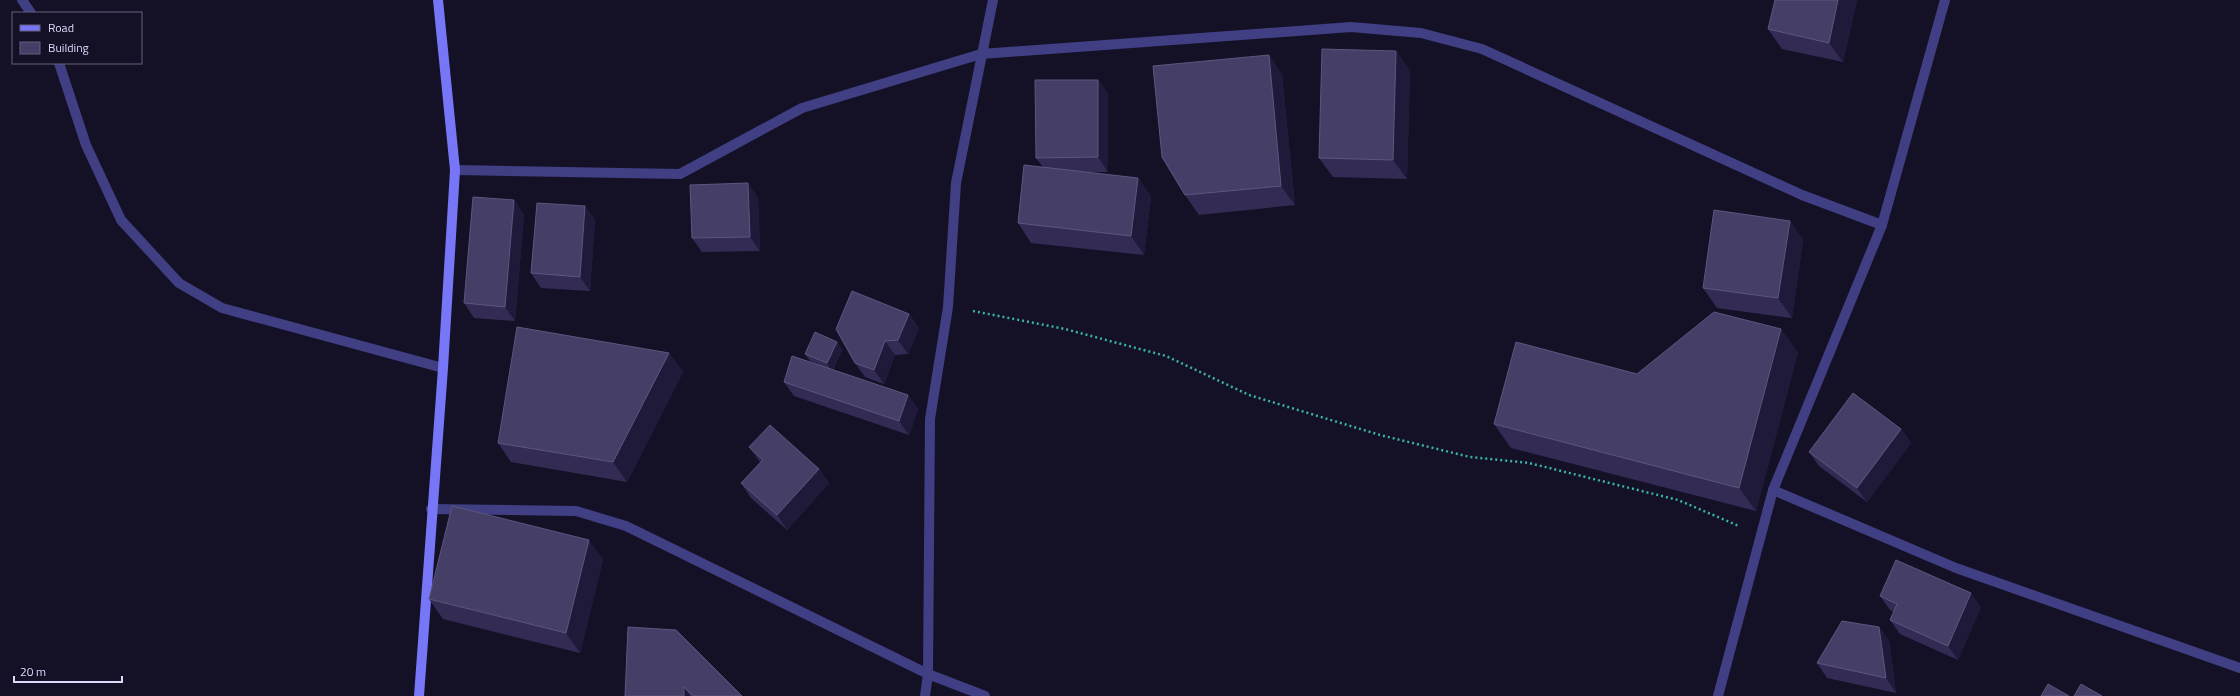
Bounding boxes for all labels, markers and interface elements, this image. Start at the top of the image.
legend [12,12,142,64]
text: Road [48,18,74,37]
text: Building [48,38,89,57]
scale bar [14,658,122,684]
text: 20 m [20,662,46,681]

